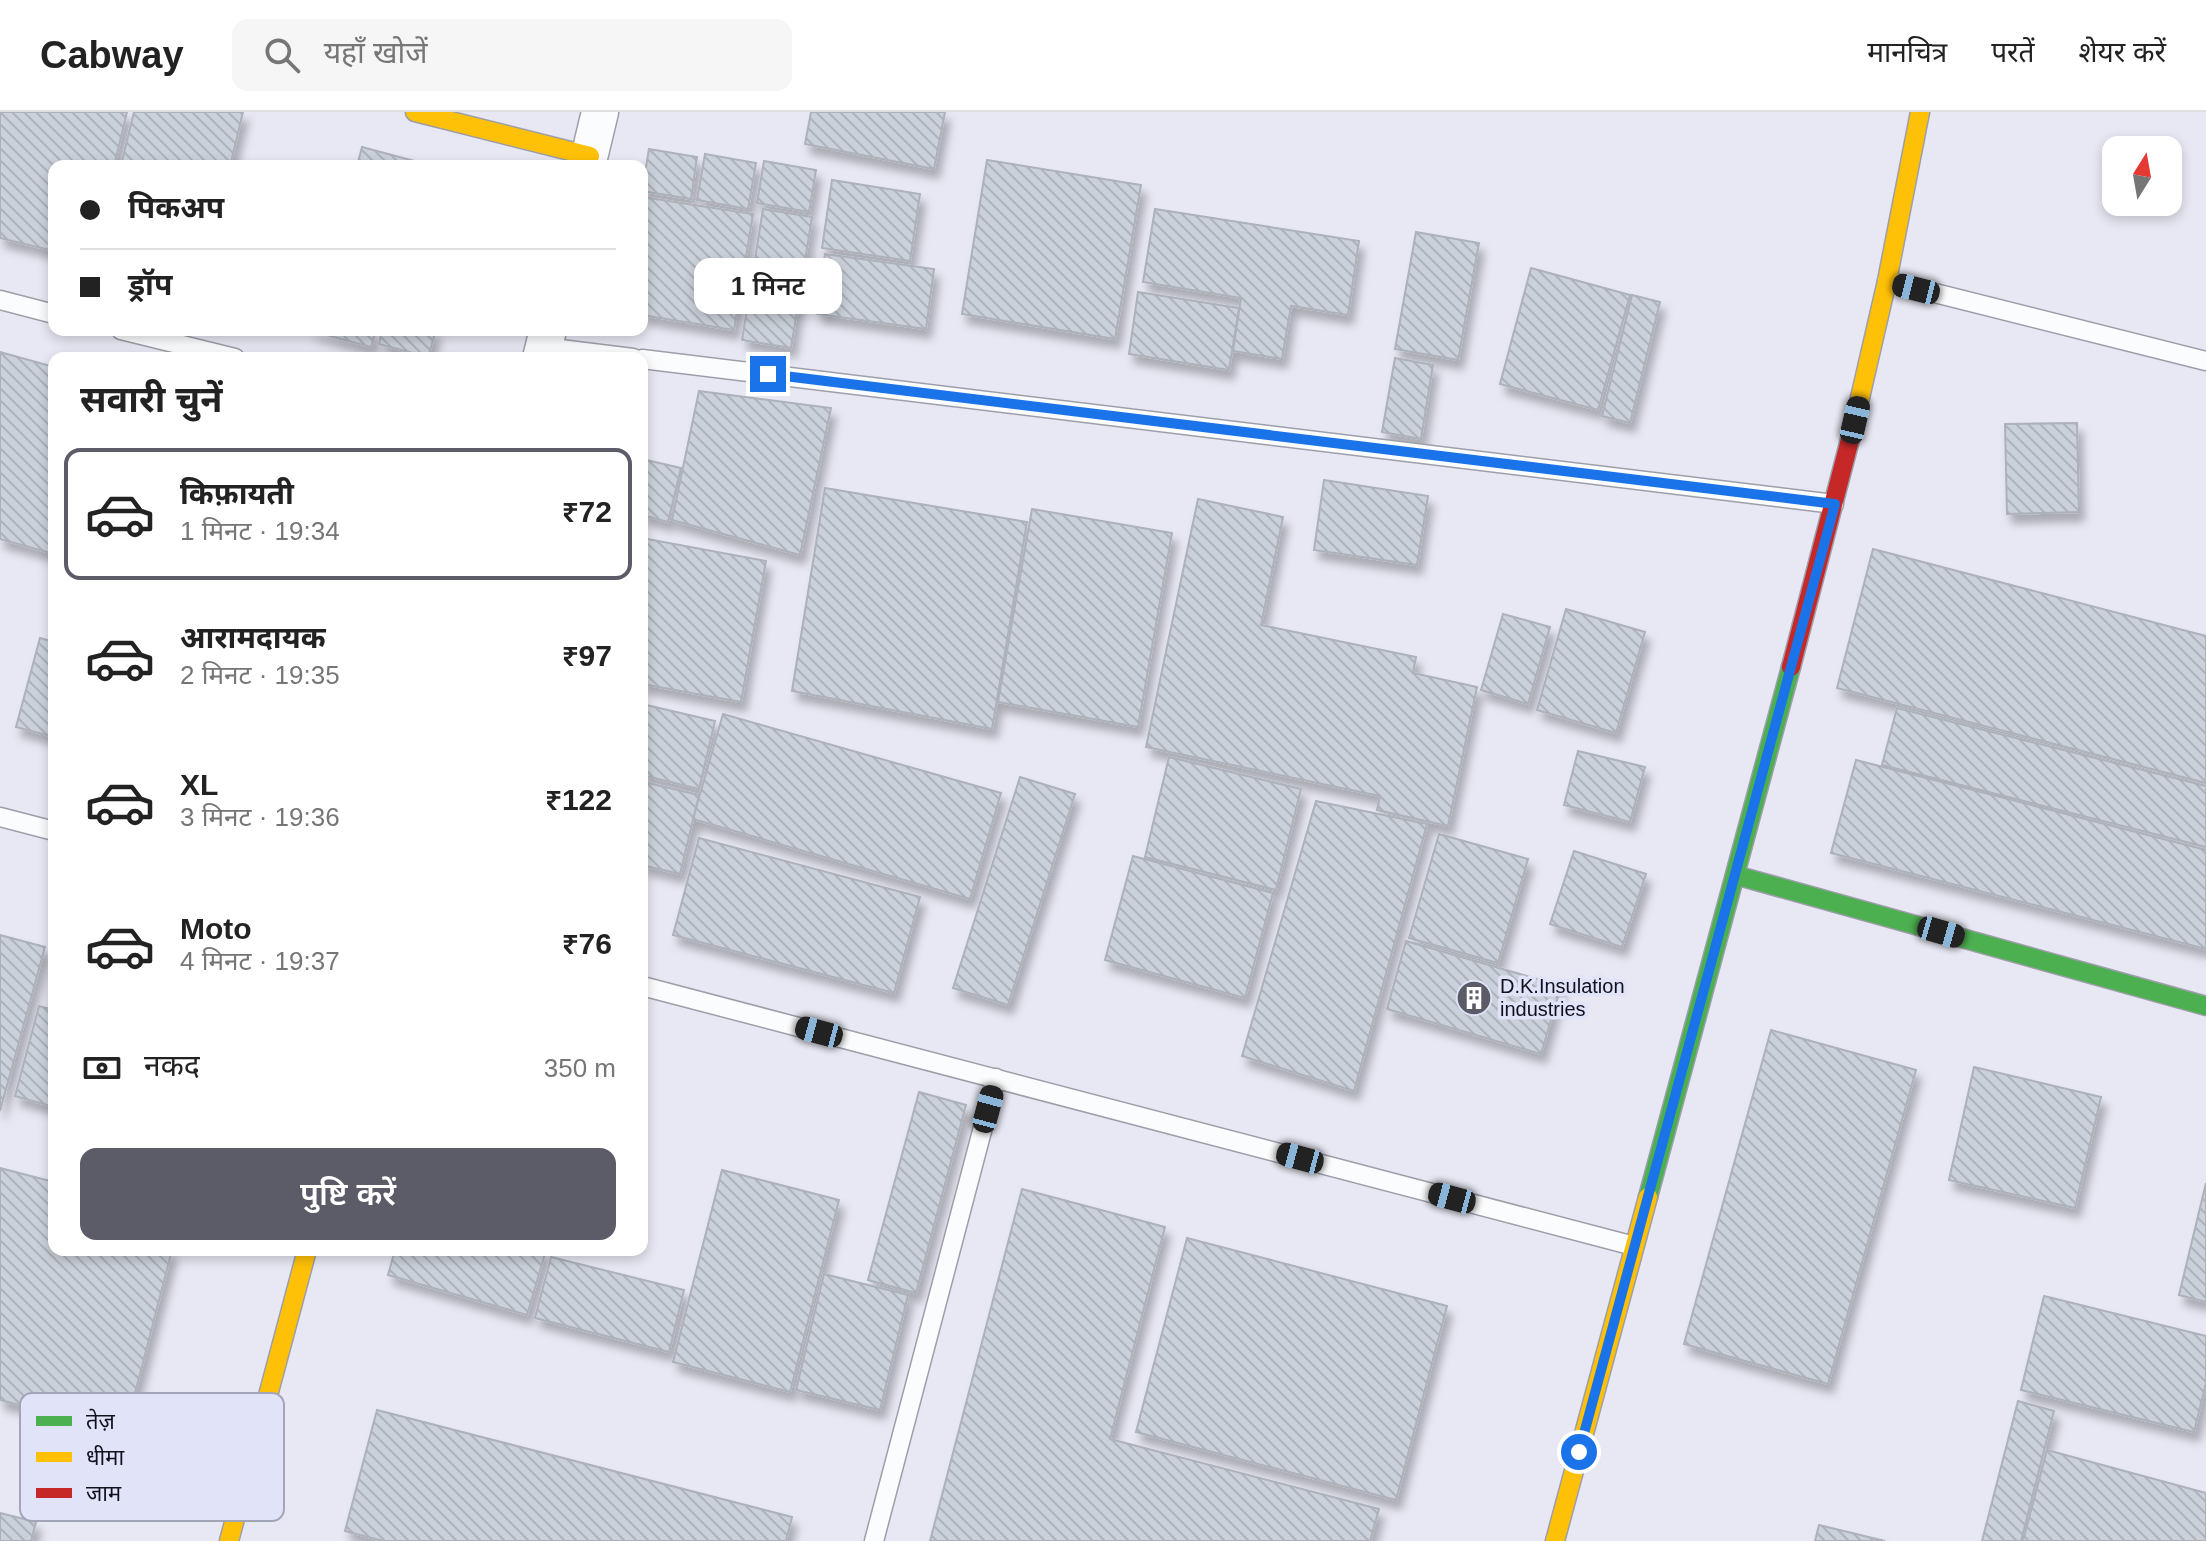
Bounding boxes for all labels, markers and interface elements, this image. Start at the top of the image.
search box [232,19,792,91]
icon: search [260,33,304,77]
text: Cabway [40,34,184,76]
text: यहाँ खोजें [324,36,428,69]
text: मानचित्र [1867,37,1947,68]
text: परतें [1991,37,2035,68]
text: शेयर करें [2079,37,2166,68]
north arrow [2102,136,2182,216]
map controls [2102,136,2182,216]
text: पिकअप [128,191,224,224]
callout: 1 मिनट [694,258,842,314]
text: ड्रॉप [128,268,172,301]
text: 1 मिनट [731,271,805,301]
car [1890,272,1942,306]
route end [750,356,786,392]
text: सवारी चुनें [80,379,222,420]
car [1838,394,1872,446]
text: किफ़ायती [180,477,294,510]
icon: car [84,478,156,550]
text: ₹72 [562,495,612,528]
text: 1 मिनट · 19:34 [180,516,340,546]
text: आरामदायक [180,621,326,654]
icon: car [84,622,156,694]
text: ₹97 [562,639,612,672]
text: 2 मिनट · 19:35 [180,660,340,690]
icon: car [84,766,156,838]
text: XL [180,768,218,801]
text: ₹122 [545,783,612,816]
text: 3 मिनट · 19:36 [180,802,340,832]
icon: car [84,910,156,982]
text: Moto [180,912,252,945]
car [1915,914,1967,950]
text: ₹76 [562,927,612,960]
text: 4 मिनट · 19:37 [180,946,340,976]
place label: D.K.Insulation industries [1500,975,1625,1020]
building icon: D.K.Insulation industries [1455,979,1493,1017]
car [793,1014,845,1050]
icon: cash [80,1046,124,1090]
text: नकद [144,1049,200,1082]
text: 350 m [544,1053,616,1083]
car [970,1083,1006,1135]
car [1274,1140,1326,1176]
button: पुष्टि करें [80,1148,616,1240]
car [1426,1180,1478,1216]
legend [20,1393,284,1521]
text: तेज़ [86,1408,116,1434]
route start [1561,1434,1597,1470]
text: धीमा [86,1445,124,1470]
text: जाम [86,1481,122,1506]

